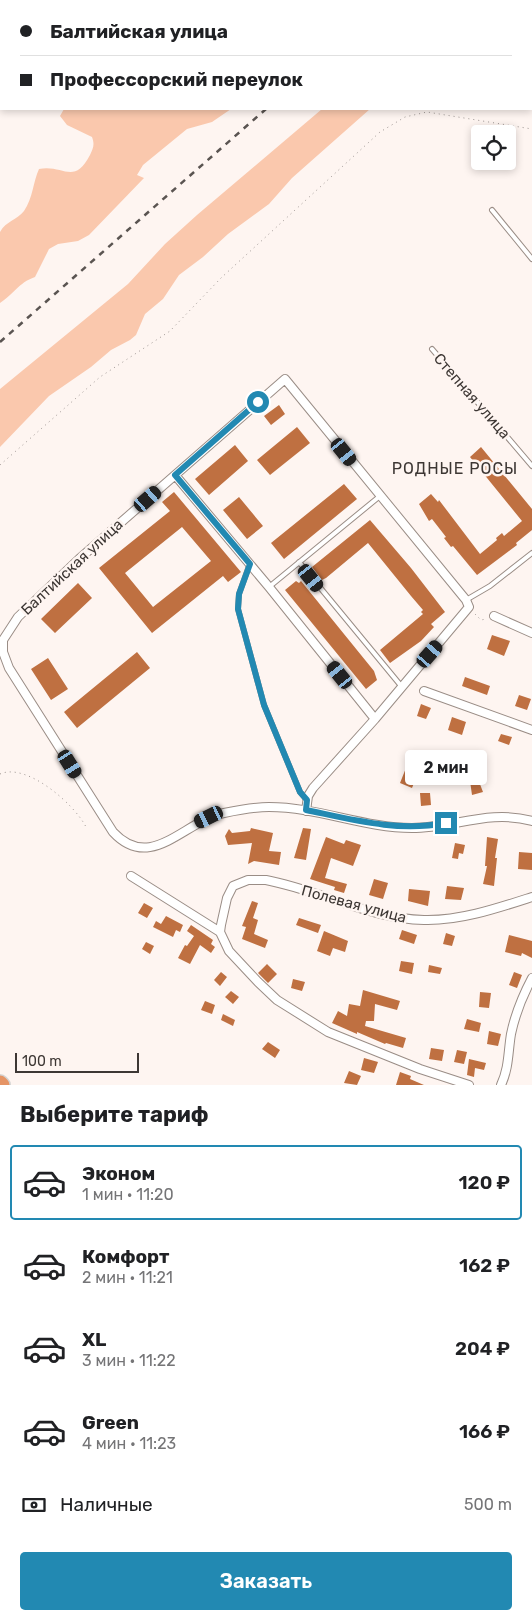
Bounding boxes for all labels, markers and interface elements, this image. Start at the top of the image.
text: Балтийская улица [50,20,228,43]
text: Профессорский переулок [50,68,303,91]
map controls [471,125,516,170]
button: locate [471,125,516,170]
street label: Степная улица [430,350,514,442]
route start [247,391,269,413]
car [328,436,359,468]
district label: РОДНЫЕ РОСЫ [392,459,518,478]
car [131,483,164,515]
street label: Балтийская улица [18,515,126,619]
car [295,562,326,594]
car [414,638,445,670]
car [324,659,355,691]
car [55,747,84,781]
callout: 2 мин [405,750,487,786]
text: 2 мин [423,758,469,777]
car [192,804,225,830]
route end [435,812,457,834]
street label: Полевая улица [300,881,408,927]
scale bar [15,1050,139,1073]
text: 100 m [22,1053,62,1070]
text: Выберите тариф [20,1101,209,1128]
icon: car [22,1160,67,1205]
text: Эконом [82,1162,155,1185]
text: 120 ₽ [459,1171,510,1194]
text: 1 мин · 11:20 [82,1185,174,1204]
icon: car [22,1243,67,1288]
text: Комфорт [82,1245,169,1268]
text: 162 ₽ [459,1254,510,1277]
text: 2 мин · 11:21 [82,1268,173,1287]
icon: car [22,1326,67,1371]
text: XL [82,1328,106,1351]
text: 204 ₽ [455,1337,510,1360]
text: 3 мин · 11:22 [82,1351,176,1370]
icon: car [22,1409,67,1454]
text: Green [82,1411,139,1434]
text: 166 ₽ [459,1420,510,1443]
text: 4 мин · 11:23 [82,1434,176,1453]
icon: cash [20,1491,48,1519]
text: Наличные [60,1493,153,1516]
text: 500 m [464,1495,512,1514]
button: Заказать [20,1552,512,1610]

